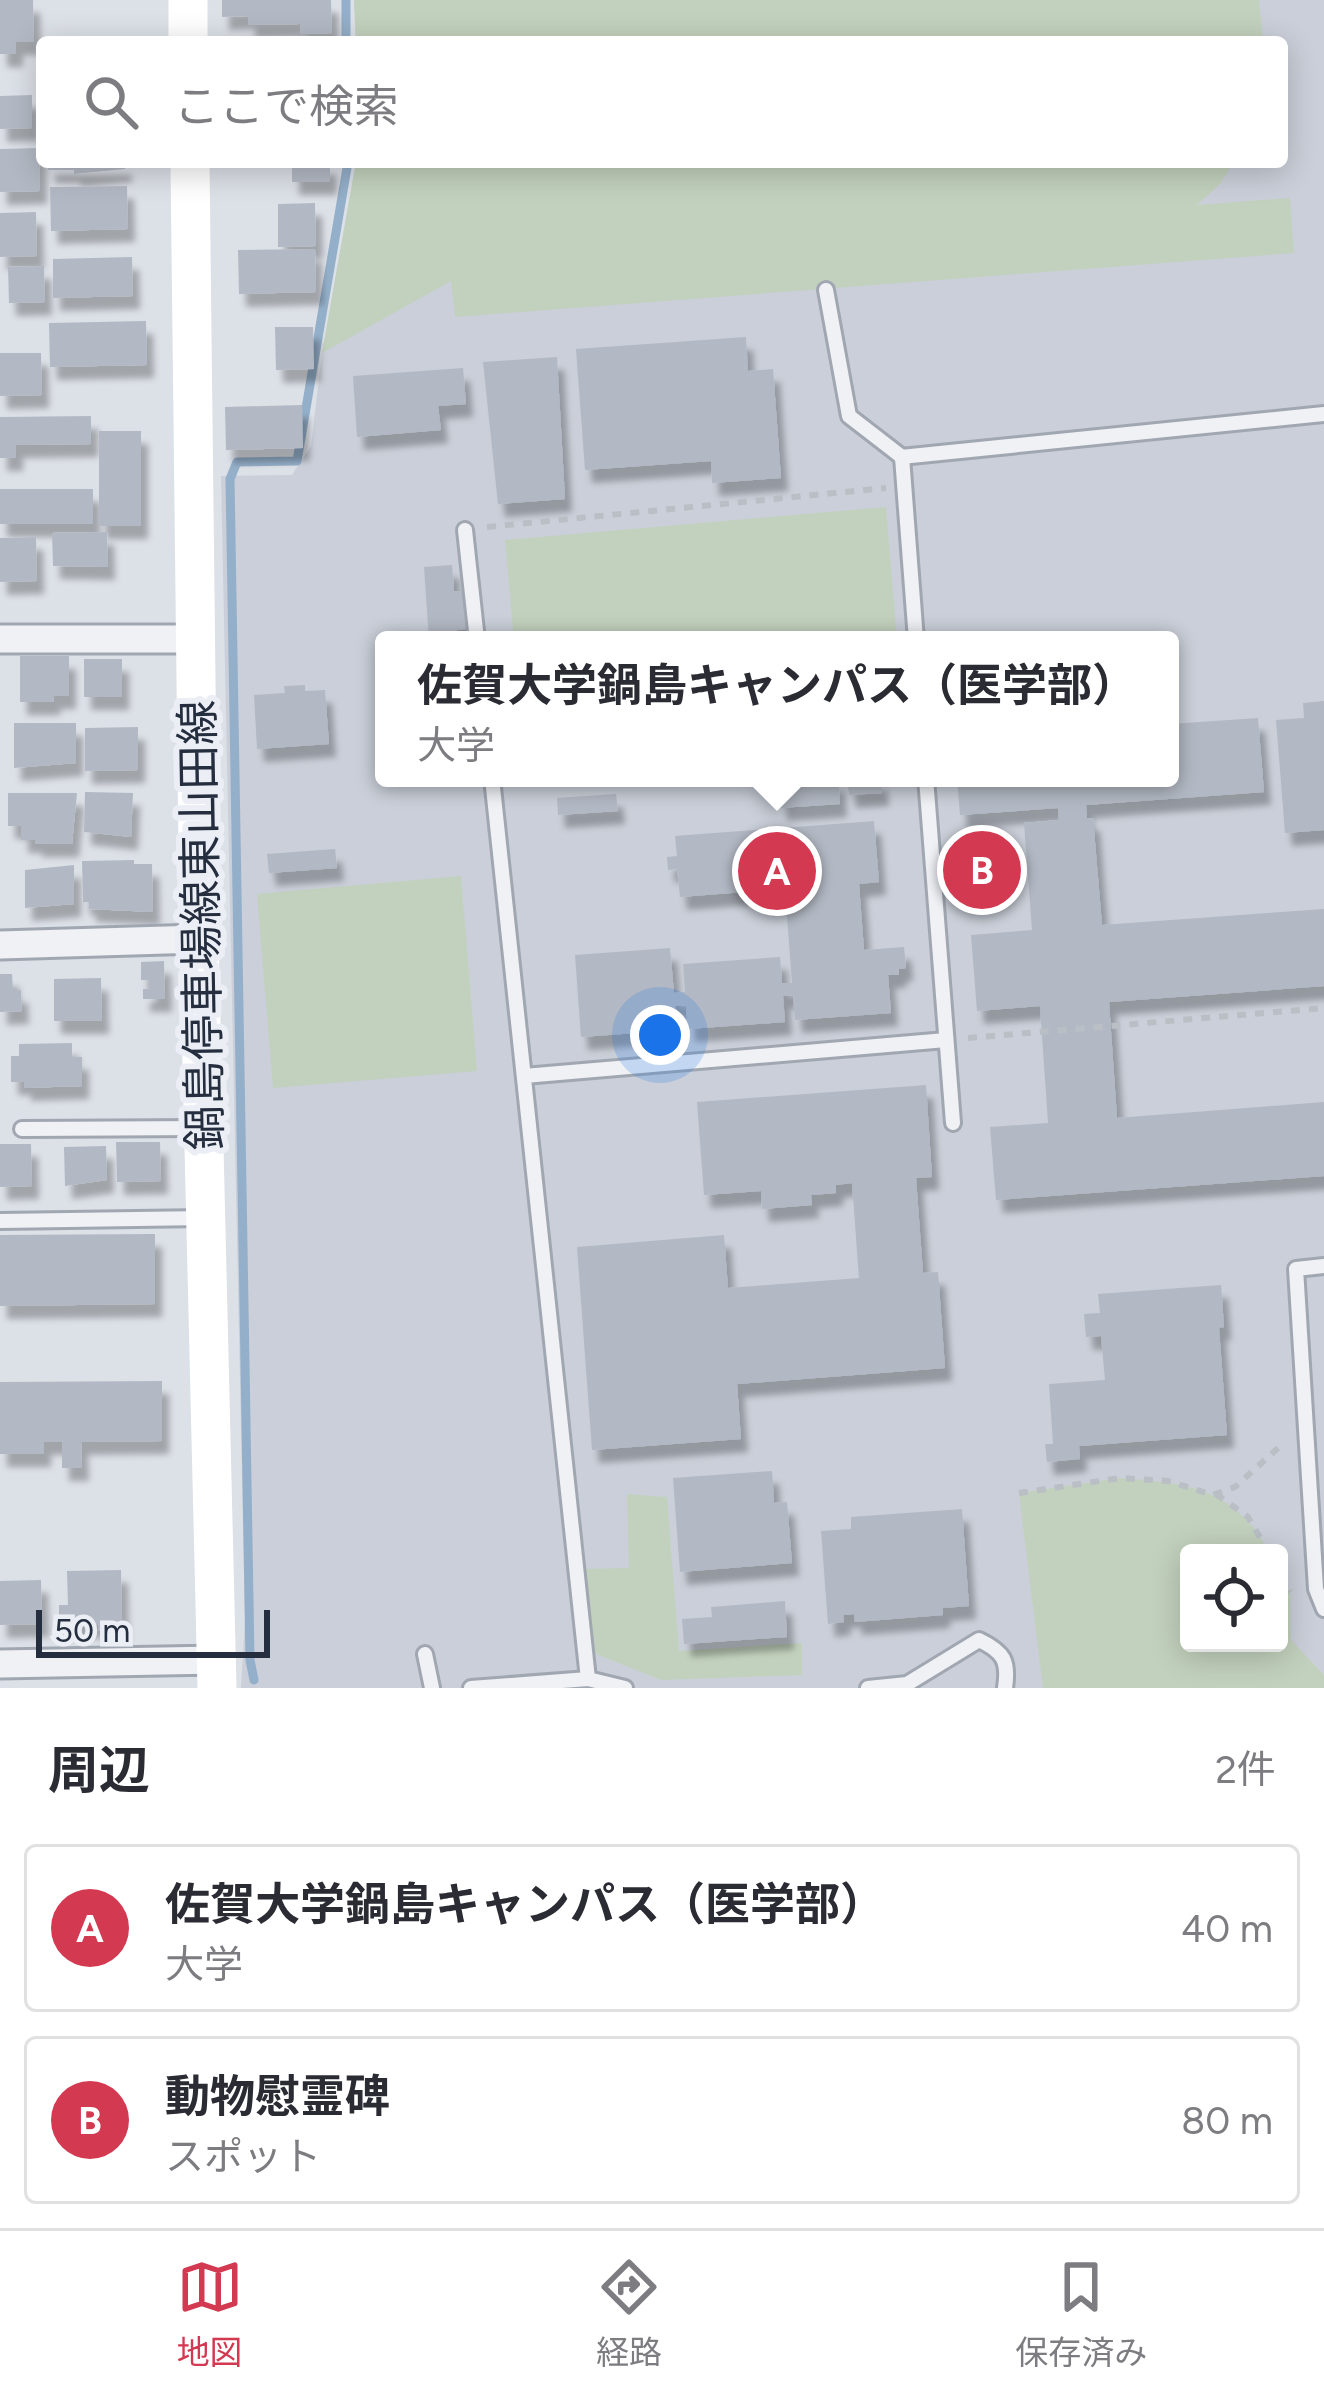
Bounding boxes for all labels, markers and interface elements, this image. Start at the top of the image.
search box [36,36,1288,168]
icon: search [78,69,144,135]
text: ここで検索 [174,79,399,133]
popup [375,631,1179,787]
text: 佐賀大学鍋島キャンパス（医学部） [417,658,1137,712]
street label: 鍋島停車場線東山田線 [170,700,232,1150]
text: 大学 [417,722,495,769]
pin: B [943,825,1021,915]
pin: A [738,826,816,916]
your location [630,1005,690,1065]
map controls [1180,1544,1288,1652]
button: locate [1180,1544,1288,1652]
scale bar [36,1604,270,1657]
text: 50 m [54,1611,130,1650]
text: 周辺 [48,1740,150,1801]
text: 2件 [1215,1746,1276,1793]
text: 佐賀大学鍋島キャンパス（医学部） [165,1877,885,1931]
text: A [76,1905,104,1952]
text: 40 m [1181,1905,1273,1952]
text: 大学 [165,1941,243,1988]
text: 動物慰霊碑 [165,2069,390,2123]
text: B [78,2097,102,2144]
text: 80 m [1181,2097,1273,2144]
text: スポット [165,2133,321,2180]
tab: 地図 [177,2254,243,2374]
tab: 経路 [596,2254,662,2374]
tab: 保存済み [1015,2254,1147,2374]

